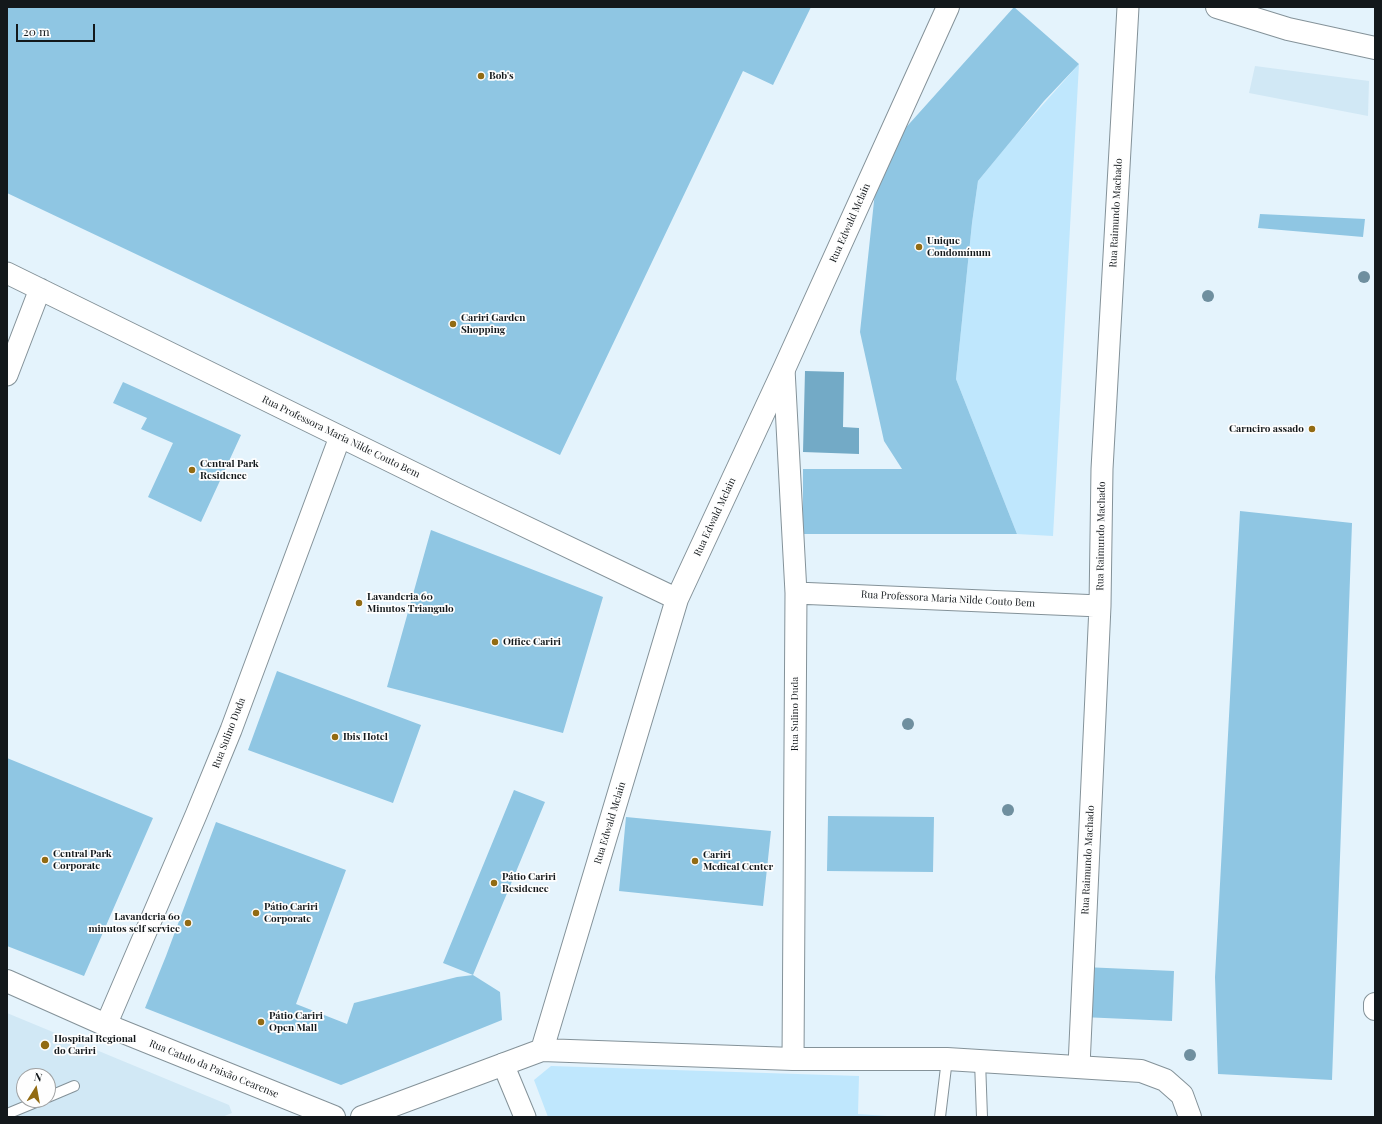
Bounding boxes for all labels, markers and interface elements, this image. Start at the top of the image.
scale bar [18,16,97,42]
text: 20 m [23,23,50,39]
place label: Bob's [489,70,514,82]
marker: Bob's [476,71,486,81]
street label: Rua Raimundo Machado [1107,158,1125,268]
street label: Rua Edwald Mclain [827,182,873,264]
place label: Unique Condomínum [927,235,991,258]
marker: Unique Condomínum [914,242,924,252]
place label: Cariri Garden Shopping [461,312,525,336]
marker: Cariri Garden Shopping [448,319,458,329]
street label: Rua Professora Maria Nilde Couto Bem [260,393,422,481]
place label: Carneiro assado [1229,423,1304,435]
marker: Carneiro assado [1307,424,1317,434]
place label: Central Park Residence [200,458,259,482]
marker: Central Park Residence [187,465,197,475]
street label: Rua Edwald Mclain [692,476,738,558]
street label: Rua Raimundo Machado [1094,481,1108,591]
street label: Rua Professora Maria Nilde Couto Bem [861,588,1035,610]
place label: Lavanderia 60 Minutos Triangulo [367,591,454,614]
marker: Lavanderia 60 Minutos Triangulo [354,598,364,608]
place label: Office Cariri [503,636,561,648]
marker: Office Cariri [490,637,500,647]
street label: Rua Sulino Duda [789,677,801,751]
street label: Rua Sulino Duda [210,696,248,770]
place label: Ibis Hotel [343,731,388,743]
marker: Ibis Hotel [330,732,340,742]
street label: Rua Edwald Mclain [592,780,628,866]
street label: Rua Raimundo Machado [1079,805,1097,915]
place label: Central Park Corporate [53,848,112,872]
place label: Cariri Medical Center [703,849,773,872]
marker: Central Park Corporate [40,855,50,865]
marker: Cariri Medical Center [690,856,700,866]
place label: Pátio Cariri Residence [502,871,556,894]
marker: Pátio Cariri Residence [489,878,499,888]
place label: Pátio Cariri Corporate [264,901,318,924]
marker: Pátio Cariri Corporate [251,908,261,918]
place label: Lavanderia 60 minutos self service [88,911,180,934]
marker: Lavanderia 60 minutos self service [183,918,193,928]
place label: Pátio Cariri Open Mall [269,1010,323,1034]
marker: Pátio Cariri Open Mall [256,1017,266,1027]
place label: Hospital Regional do Cariri [54,1033,136,1056]
street label: Rua Catulo da Paixão Cearense [148,1037,280,1101]
marker: Hospital Regional do Cariri [39,1039,51,1051]
north arrow [16,1068,56,1108]
text: N [33,1069,44,1085]

